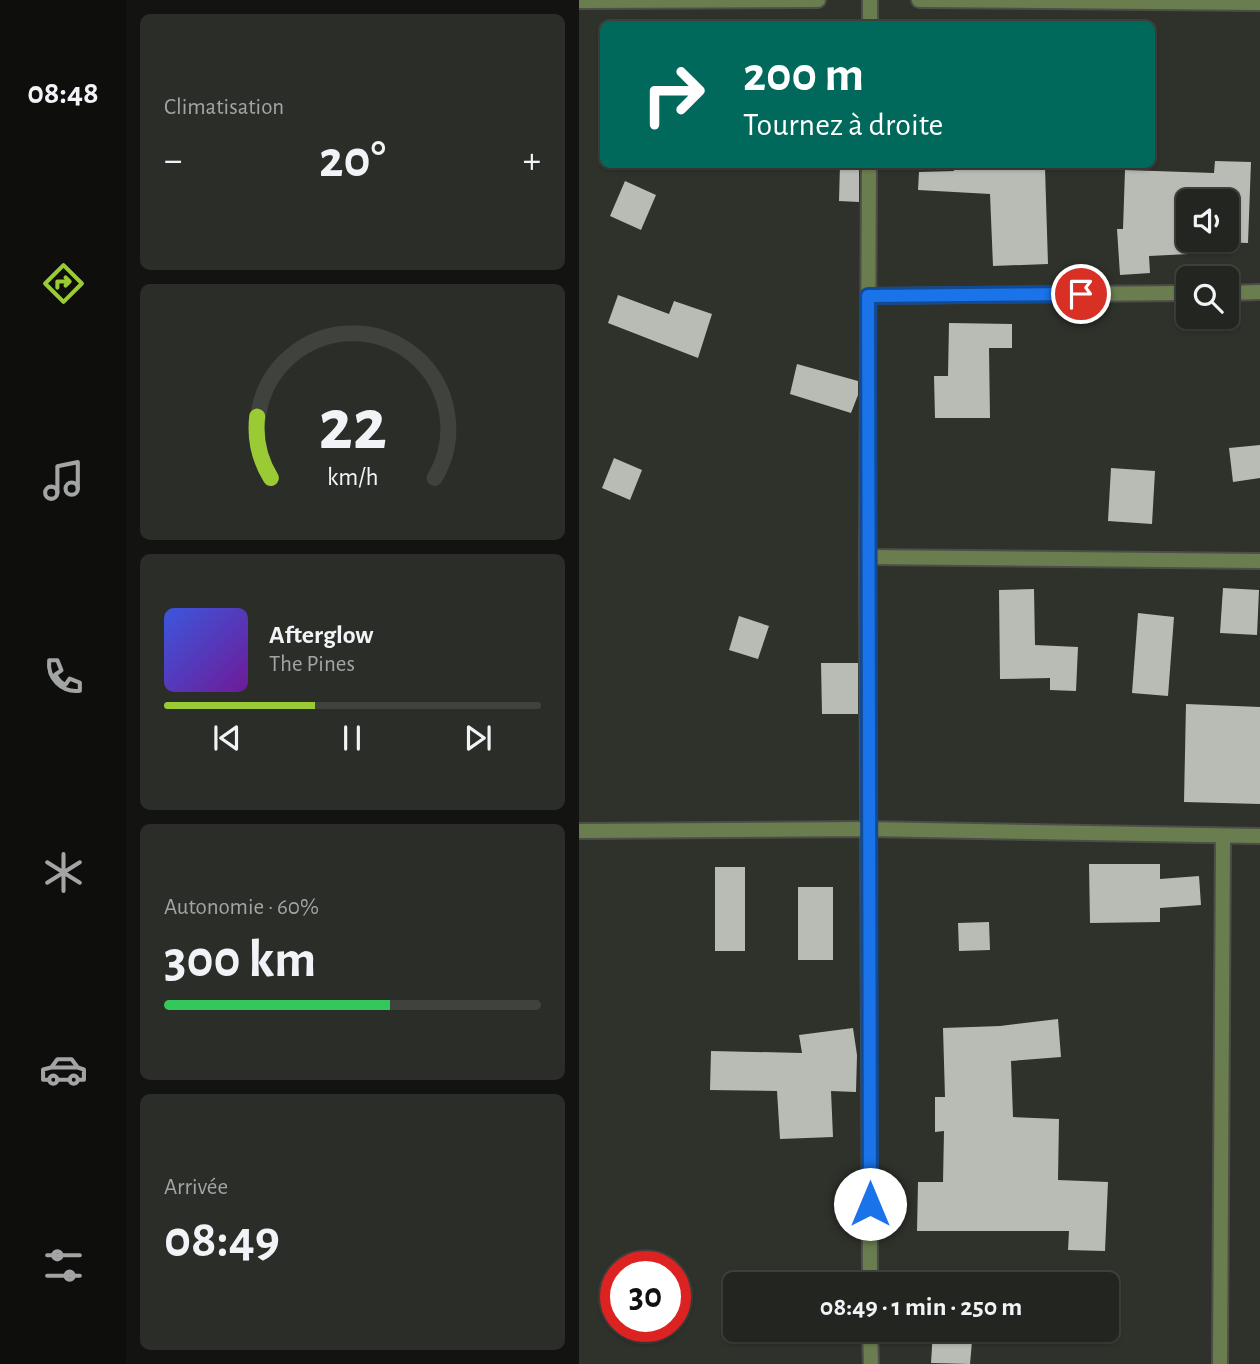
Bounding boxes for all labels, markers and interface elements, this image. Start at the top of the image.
icon: right [628,49,719,140]
text: 200 m [743,51,864,100]
text: 08:48 [27,77,99,109]
text: Climatisation [164,96,284,119]
text: Tournez à droite [743,109,943,141]
text: 20° [319,134,386,186]
text: − [164,142,182,180]
text: + [523,142,541,180]
map controls [1176,189,1239,329]
button: sound [1176,189,1239,252]
icon: directions [39,259,88,308]
pin [1051,264,1111,324]
button: search [1176,266,1239,329]
icon: arrive [1062,275,1100,313]
text: 22 [318,390,387,463]
icon: music [39,456,88,505]
text: km/h [327,465,378,490]
text: Afterglow [269,622,373,648]
icon: phone [39,652,88,701]
text: The Pines [269,653,355,676]
icon: previous [208,719,246,757]
icon: pause [333,719,371,757]
icon: next [459,719,497,757]
icon: climate [39,848,88,897]
text: Autonomie · 60% [164,896,319,919]
text: 300 km [164,934,316,986]
icon: car [39,1045,88,1094]
position arrow [833,1167,907,1241]
text: Arrivée [164,1176,228,1199]
text: 08:49 [164,1214,280,1266]
icon: filters [39,1241,88,1290]
speed limit sign: 30 [600,1251,691,1342]
text: 08:49 · 1 min · 250 m [820,1294,1022,1320]

